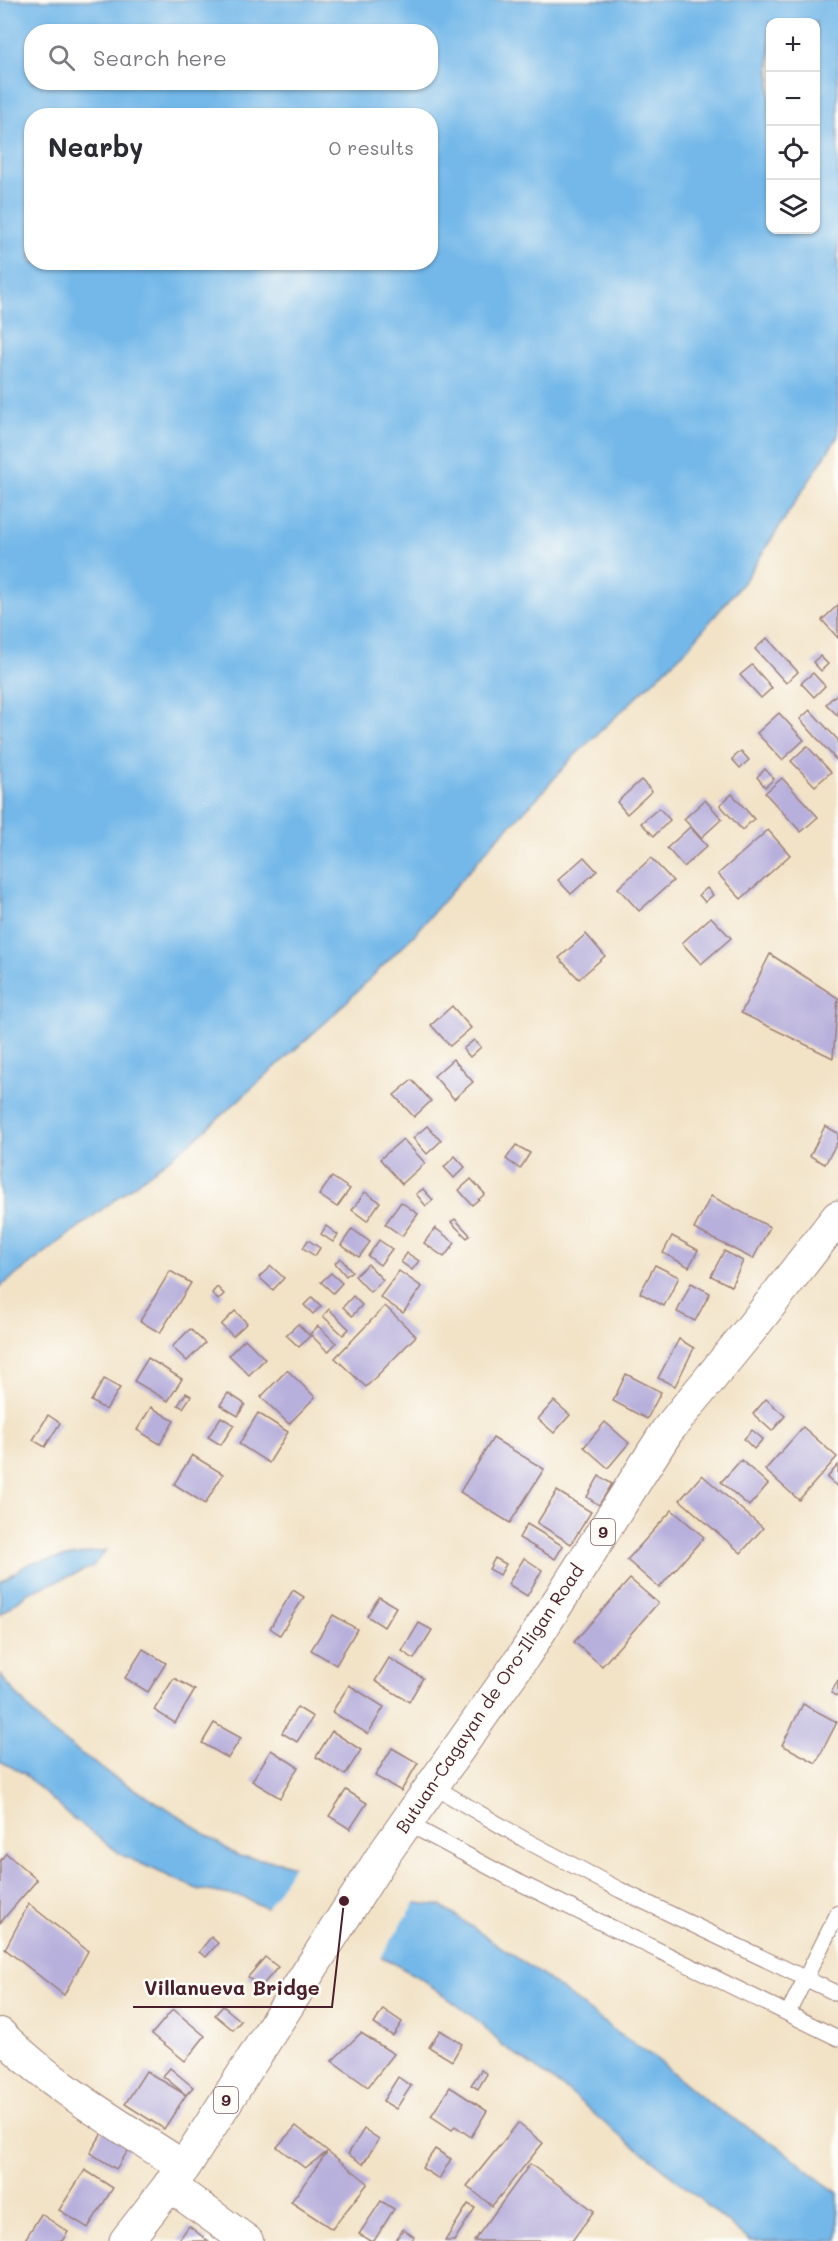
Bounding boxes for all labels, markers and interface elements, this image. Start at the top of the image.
map controls [766,18,820,234]
button: + [766,18,820,72]
search box [24,24,438,90]
icon: search [45,41,78,74]
text: Search here [93,43,227,72]
button: − [766,72,820,126]
button: locate [766,126,820,180]
text: Nearby [48,130,143,164]
text: 0 results [329,134,414,160]
button: layers [766,180,820,234]
road number: 9 [591,1519,615,1545]
street label: Butuan-Cagayan de Oro-Iligan Road [390,1559,588,1838]
callout: Villanueva Bridge [133,1969,332,2007]
text: Villanueva Bridge [144,1974,320,2000]
road number: 9 [214,2087,238,2113]

